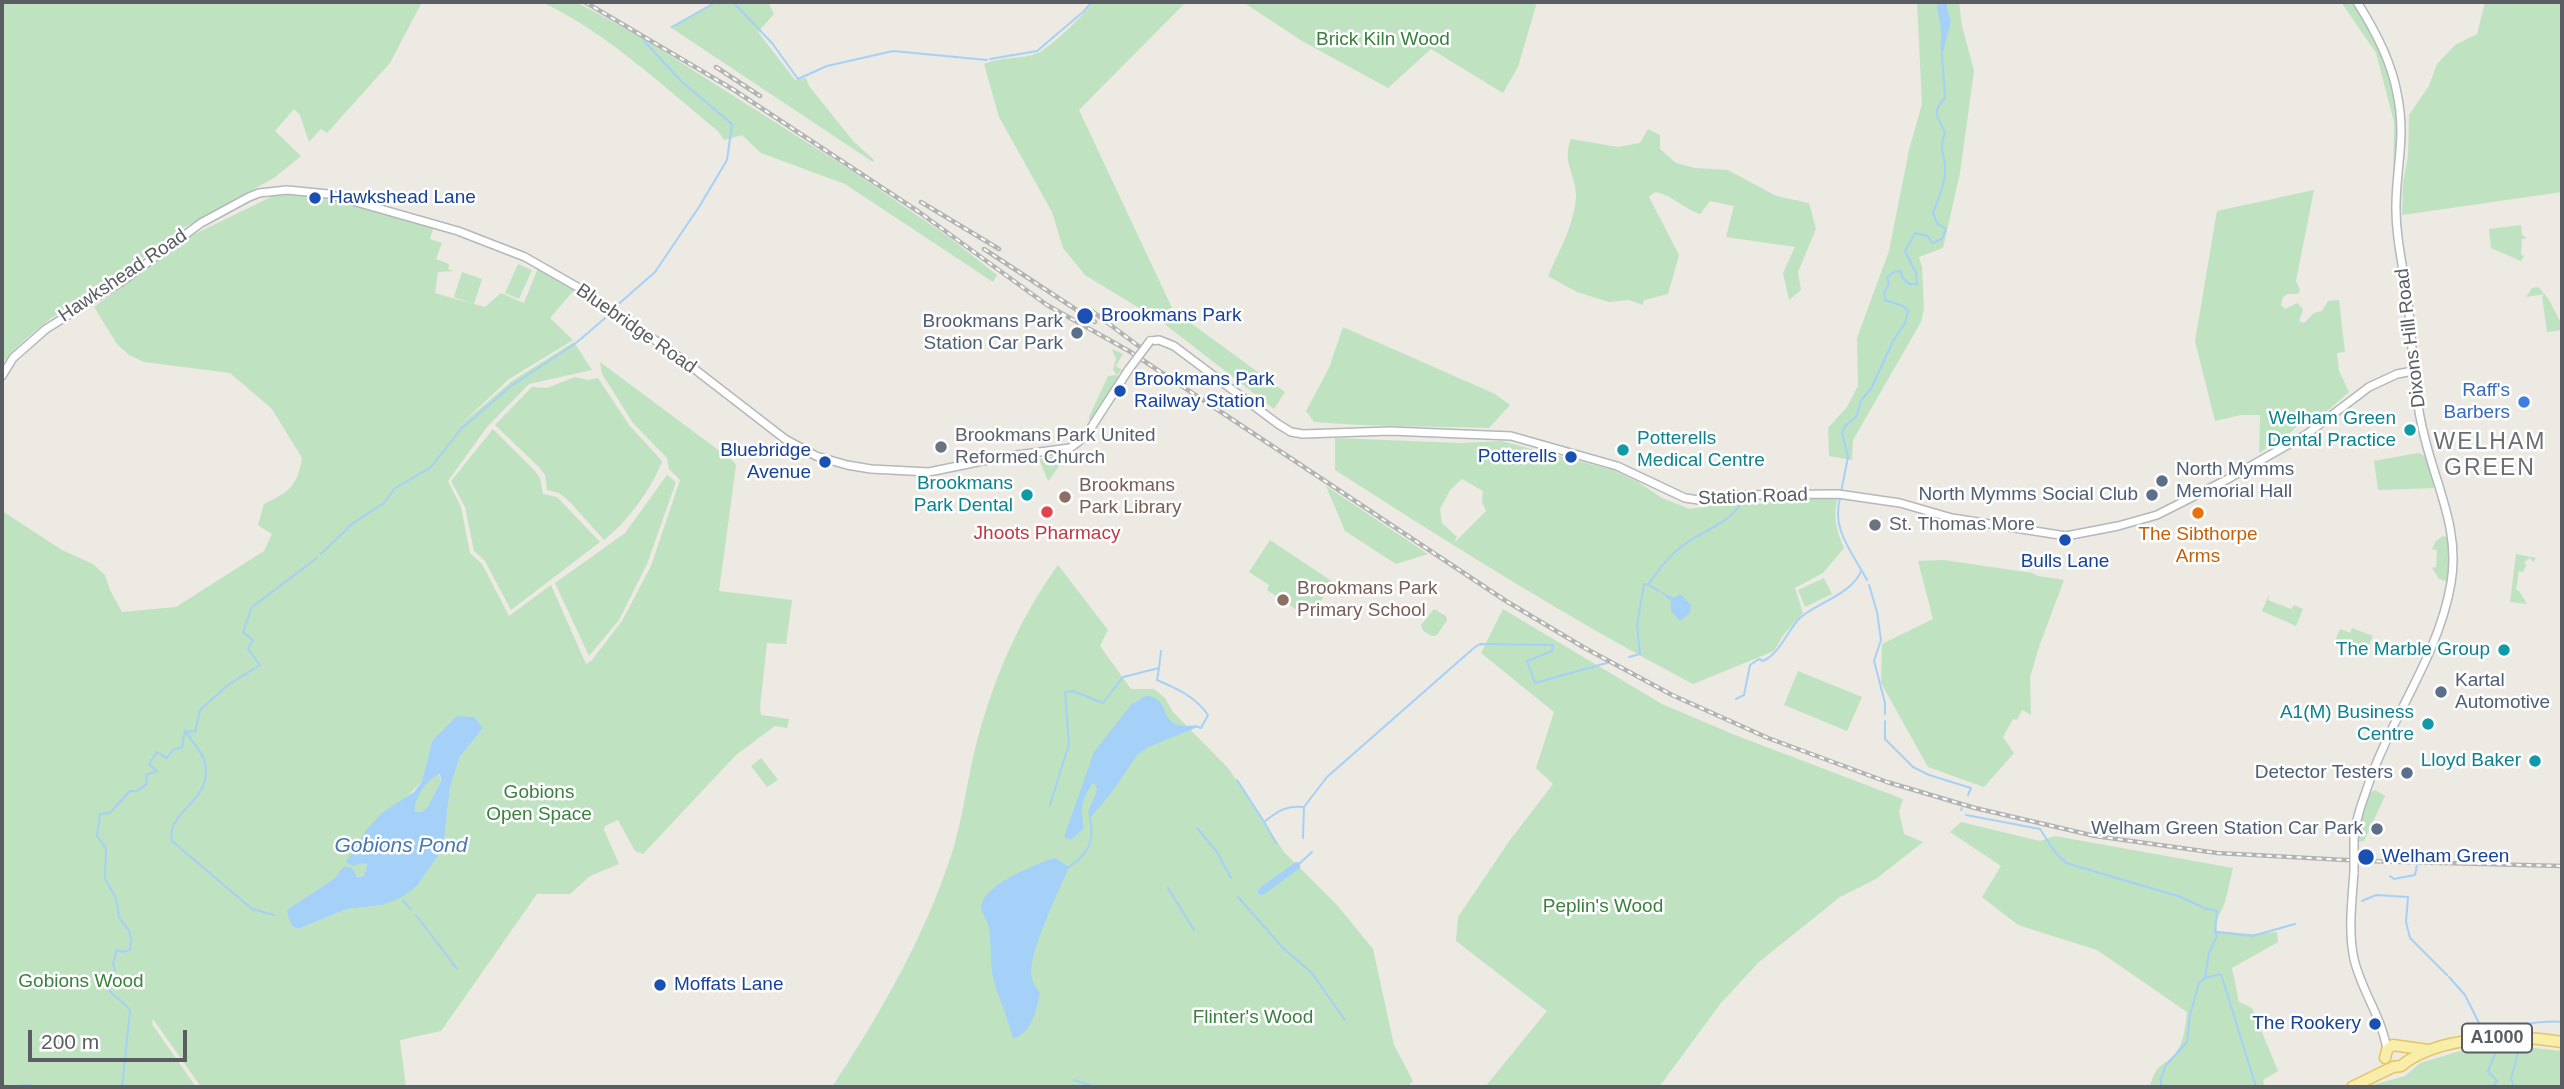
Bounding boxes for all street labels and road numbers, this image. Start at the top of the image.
street label: Hawkshead Road [54,225,192,327]
street label: Dixons Hill Road [2391,267,2431,409]
street label: Bluebridge Road [571,279,701,379]
street label: Station Road [1698,484,1808,510]
road number: A1000 [2462,1023,2532,1052]

